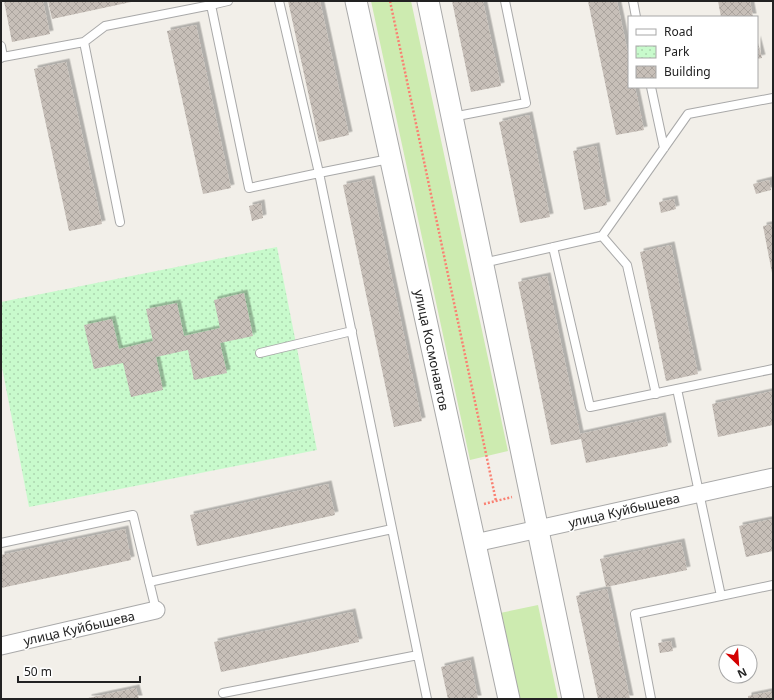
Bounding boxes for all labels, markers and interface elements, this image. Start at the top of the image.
legend [628,16,758,88]
text: Road [664,23,693,40]
text: Park [664,43,690,60]
text: Building [664,63,711,80]
street label: улица Космонавтов [410,288,454,412]
street label: улица Куйбышева [566,488,682,532]
street label: улица Куйбышева [21,606,137,650]
north arrow [718,644,758,684]
scale bar [18,658,140,684]
text: 50 m [24,663,52,680]
text: N [735,665,750,682]

